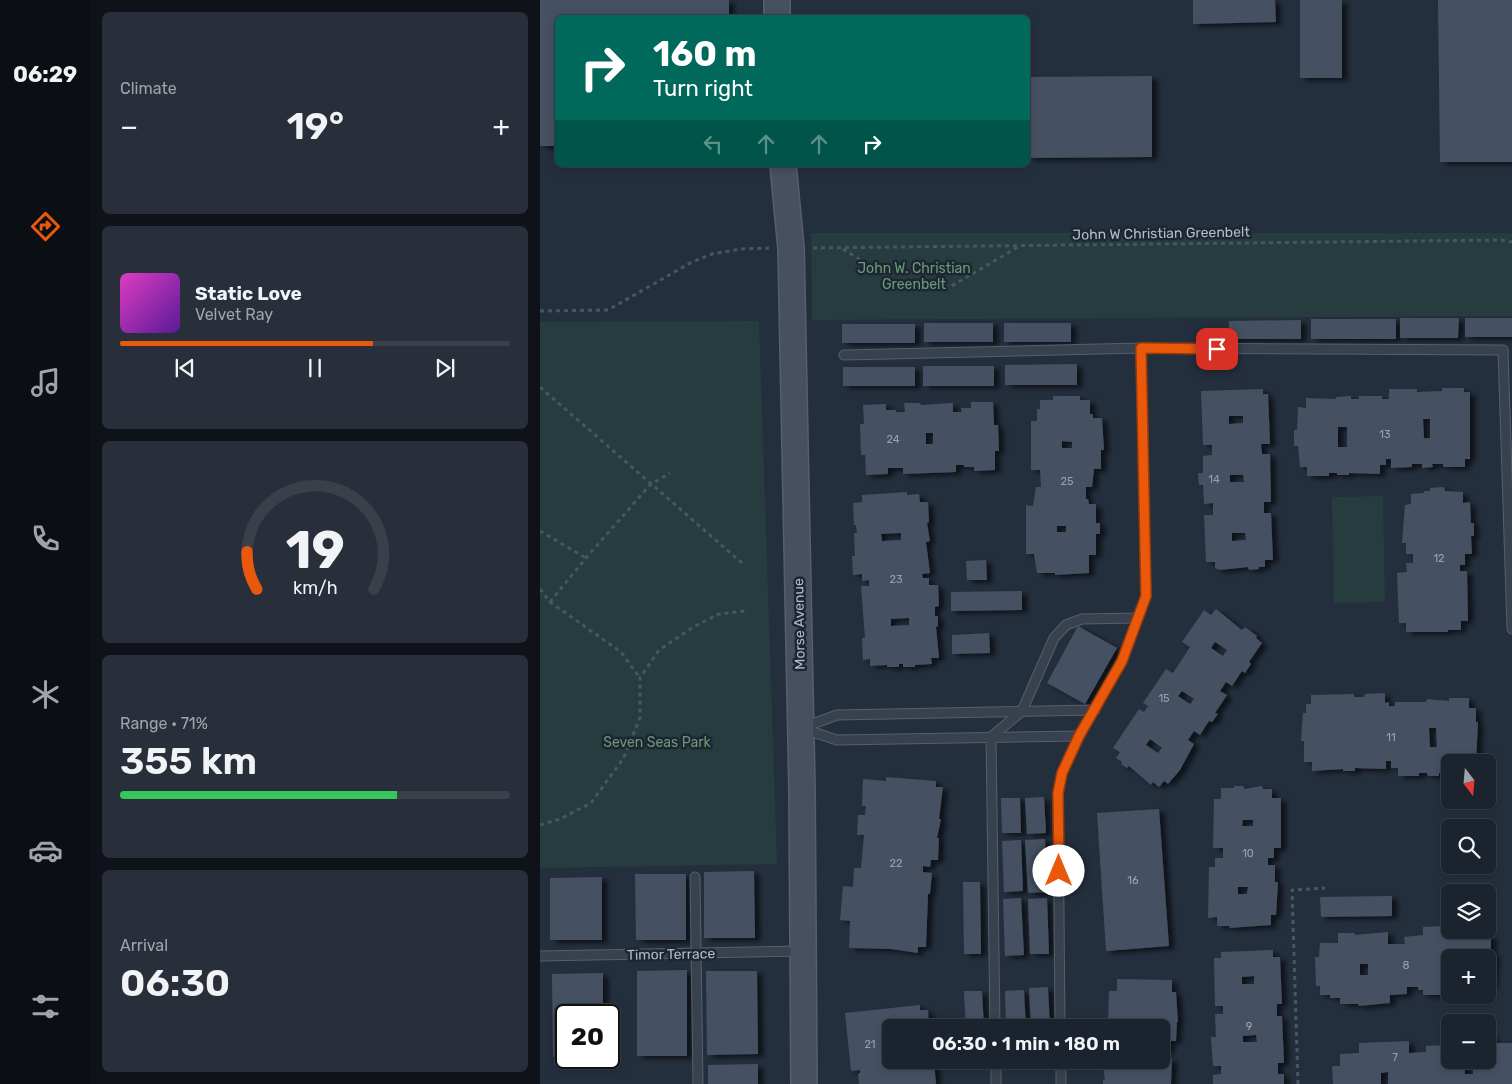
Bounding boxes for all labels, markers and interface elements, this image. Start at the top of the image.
text: 160 m [653,33,757,75]
icon: right [570,35,635,100]
text: 06:29 [13,61,77,88]
text: Turn right [653,75,753,102]
text: Climate [120,79,177,98]
text: 19° [287,103,344,149]
text: − [120,110,138,143]
text: + [493,110,510,143]
icon: left [699,130,727,158]
icon: ahead [752,130,780,158]
icon: ahead [805,130,833,158]
icon: right [858,130,886,158]
icon: directions [28,209,63,244]
street label: John W Christian Greenbelt [1072,223,1250,244]
park label: John W. Christian Greenbelt [857,260,971,293]
text: Static Love [195,282,302,305]
text: Velvet Ray [195,305,273,324]
pin [1196,328,1238,370]
icon: arrive [1203,335,1231,363]
icon: previous [171,354,199,382]
icon: pause [301,354,329,382]
icon: next [431,354,459,382]
icon: music [28,365,63,400]
house number: 13 [1379,428,1391,441]
house number: 24 [886,433,900,446]
house number: 14 [1208,473,1220,486]
house number: 25 [1061,475,1074,488]
text: 19 [285,519,345,581]
icon: phone [28,521,63,556]
house number: 12 [1433,552,1445,565]
house number: 23 [889,573,903,586]
text: km/h [293,577,337,598]
street label: Morse Avenue [790,578,809,670]
icon: climate [28,677,63,712]
house number: 15 [1158,692,1170,705]
text: Range · 71% [120,714,208,733]
house number: 11 [1386,731,1396,744]
park label: Seven Seas Park [603,734,712,751]
text: 355 km [120,738,257,784]
north arrow [1441,754,1496,809]
map controls [1441,754,1496,1069]
button: search [1441,819,1496,874]
icon: car [28,833,63,868]
position arrow [1032,844,1084,896]
house number: 10 [1242,847,1254,860]
house number: 22 [890,857,902,870]
house number: 16 [1127,874,1139,887]
button: layers [1441,884,1496,939]
text: Arrival [120,936,168,955]
street label: Timor Terrace [627,945,716,964]
button: + [1441,949,1496,1004]
house number: 8 [1403,959,1410,972]
text: 06:30 [120,960,230,1006]
icon: filters [28,989,63,1024]
speed limit sign: 20 [555,1004,620,1069]
button: − [1441,1014,1496,1069]
house number: 9 [1246,1020,1252,1033]
text: 06:30 · 1 min · 180 m [932,1032,1120,1055]
house number: 21 [864,1038,876,1051]
house number: 7 [1392,1051,1398,1064]

